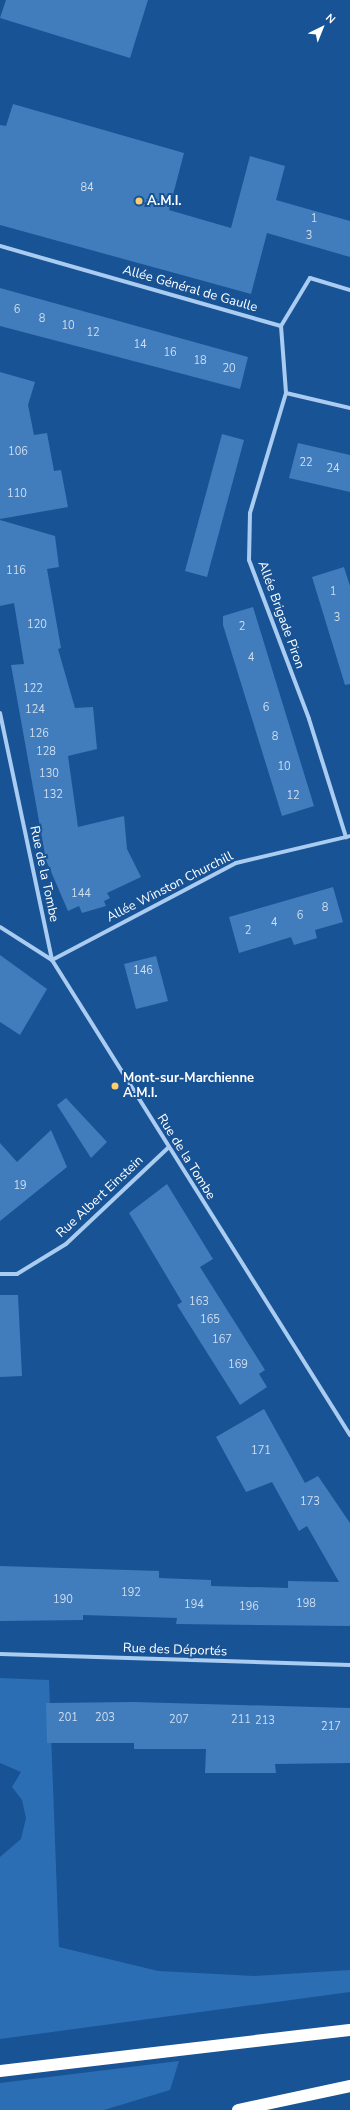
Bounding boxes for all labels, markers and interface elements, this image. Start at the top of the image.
north arrow [302,8,342,48]
text: N [322,11,339,27]
house number: 84 [80,181,94,195]
place label: A.M.I. [147,193,182,209]
marker: A.M.I. [134,196,144,206]
house number: 1 [311,212,317,226]
house number: 3 [306,229,312,243]
street label: Allée Général de Gaulle [121,262,259,316]
house number: 6 [14,303,20,317]
house number: 8 [39,312,45,326]
house number: 10 [61,319,75,333]
house number: 12 [86,326,100,340]
house number: 14 [133,338,147,352]
house number: 16 [163,346,177,360]
house number: 18 [193,354,207,368]
house number: 20 [222,362,236,376]
house number: 106 [8,445,28,459]
house number: 22 [299,456,313,470]
house number: 24 [326,462,340,476]
house number: 110 [7,487,27,501]
street label: Allée Brigade Piron [254,559,308,671]
house number: 116 [6,564,26,578]
house number: 1 [330,585,336,599]
house number: 3 [334,611,340,625]
house number: 120 [27,618,47,632]
house number: 2 [239,620,245,634]
house number: 4 [248,651,254,665]
house number: 122 [23,682,43,696]
house number: 6 [263,701,269,715]
house number: 124 [25,703,45,717]
house number: 126 [29,727,49,741]
house number: 8 [272,730,278,744]
house number: 128 [36,745,56,759]
house number: 10 [277,760,291,774]
house number: 130 [39,767,59,781]
house number: 132 [43,788,63,802]
house number: 12 [286,789,300,803]
street label: Rue de la Tombe [26,825,62,923]
street label: Allée Winston Churchill [104,848,236,926]
house number: 144 [71,887,91,901]
house number: 8 [322,901,328,915]
house number: 6 [297,909,303,923]
house number: 4 [271,916,277,930]
house number: 2 [245,924,251,938]
house number: 146 [133,964,153,978]
place label: Mont-sur-Marchienne A.M.I. [123,1071,254,1102]
marker: Mont-sur-Marchienne A.M.I. [110,1081,120,1091]
street label: Rue de la Tombe [153,1111,219,1203]
street label: Rue Albert Einstein [53,1153,147,1241]
house number: 19 [13,1179,27,1193]
house number: 163 [189,1295,209,1309]
house number: 165 [200,1313,220,1327]
house number: 167 [212,1333,232,1347]
house number: 169 [228,1358,248,1372]
house number: 171 [251,1444,271,1458]
house number: 173 [300,1495,320,1509]
house number: 192 [121,1586,141,1600]
house number: 190 [53,1593,73,1607]
house number: 198 [296,1597,316,1611]
house number: 194 [184,1598,204,1612]
house number: 196 [239,1600,259,1614]
street label: Rue des Déportés [123,1640,227,1660]
house number: 201 [58,1711,78,1725]
house number: 203 [95,1711,115,1725]
house number: 207 [169,1713,189,1727]
house number: 211 [231,1713,251,1727]
house number: 213 [255,1714,275,1728]
house number: 217 [321,1720,341,1734]

